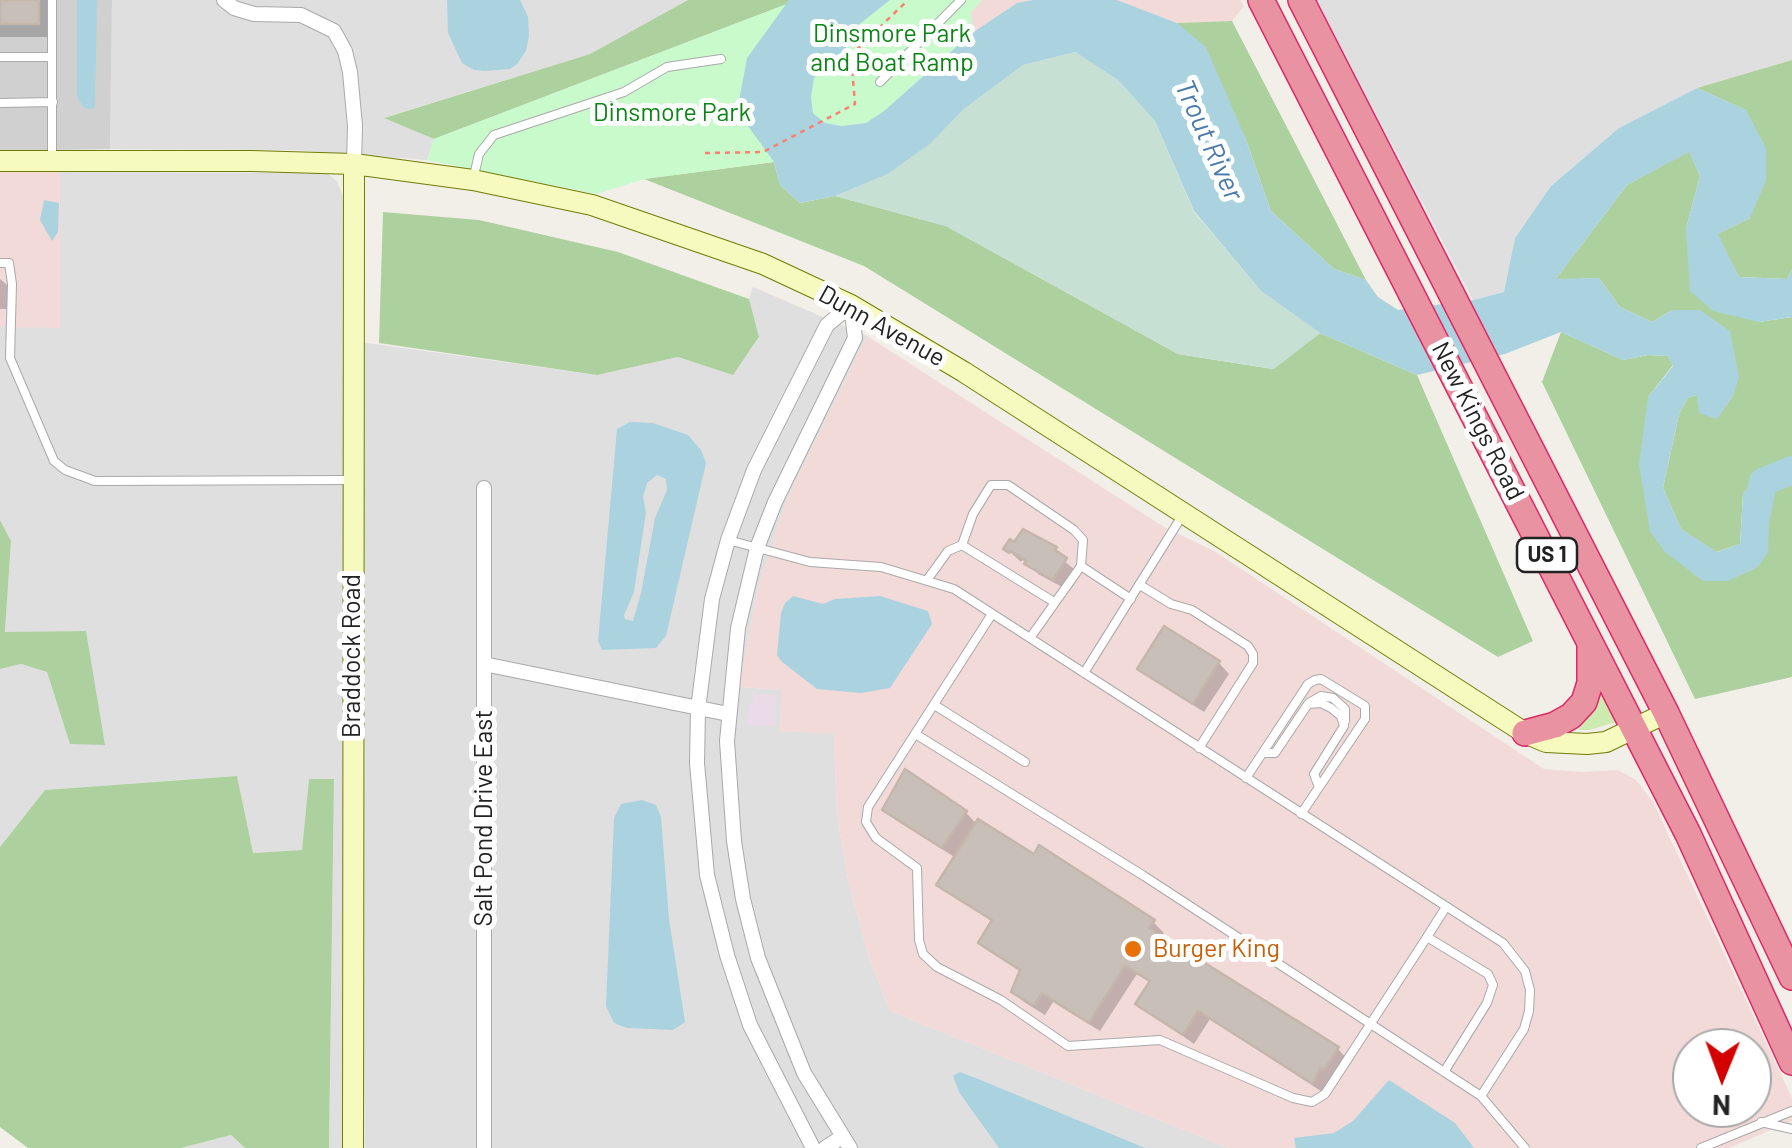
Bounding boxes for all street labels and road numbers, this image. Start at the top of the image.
street label: Dunn Avenue [814,279,950,373]
street label: New Kings Road [1425,337,1531,505]
road number: US 1 [1517,538,1577,572]
street label: Braddock Road [337,574,367,738]
street label: Salt Pond Drive East [469,710,499,926]

